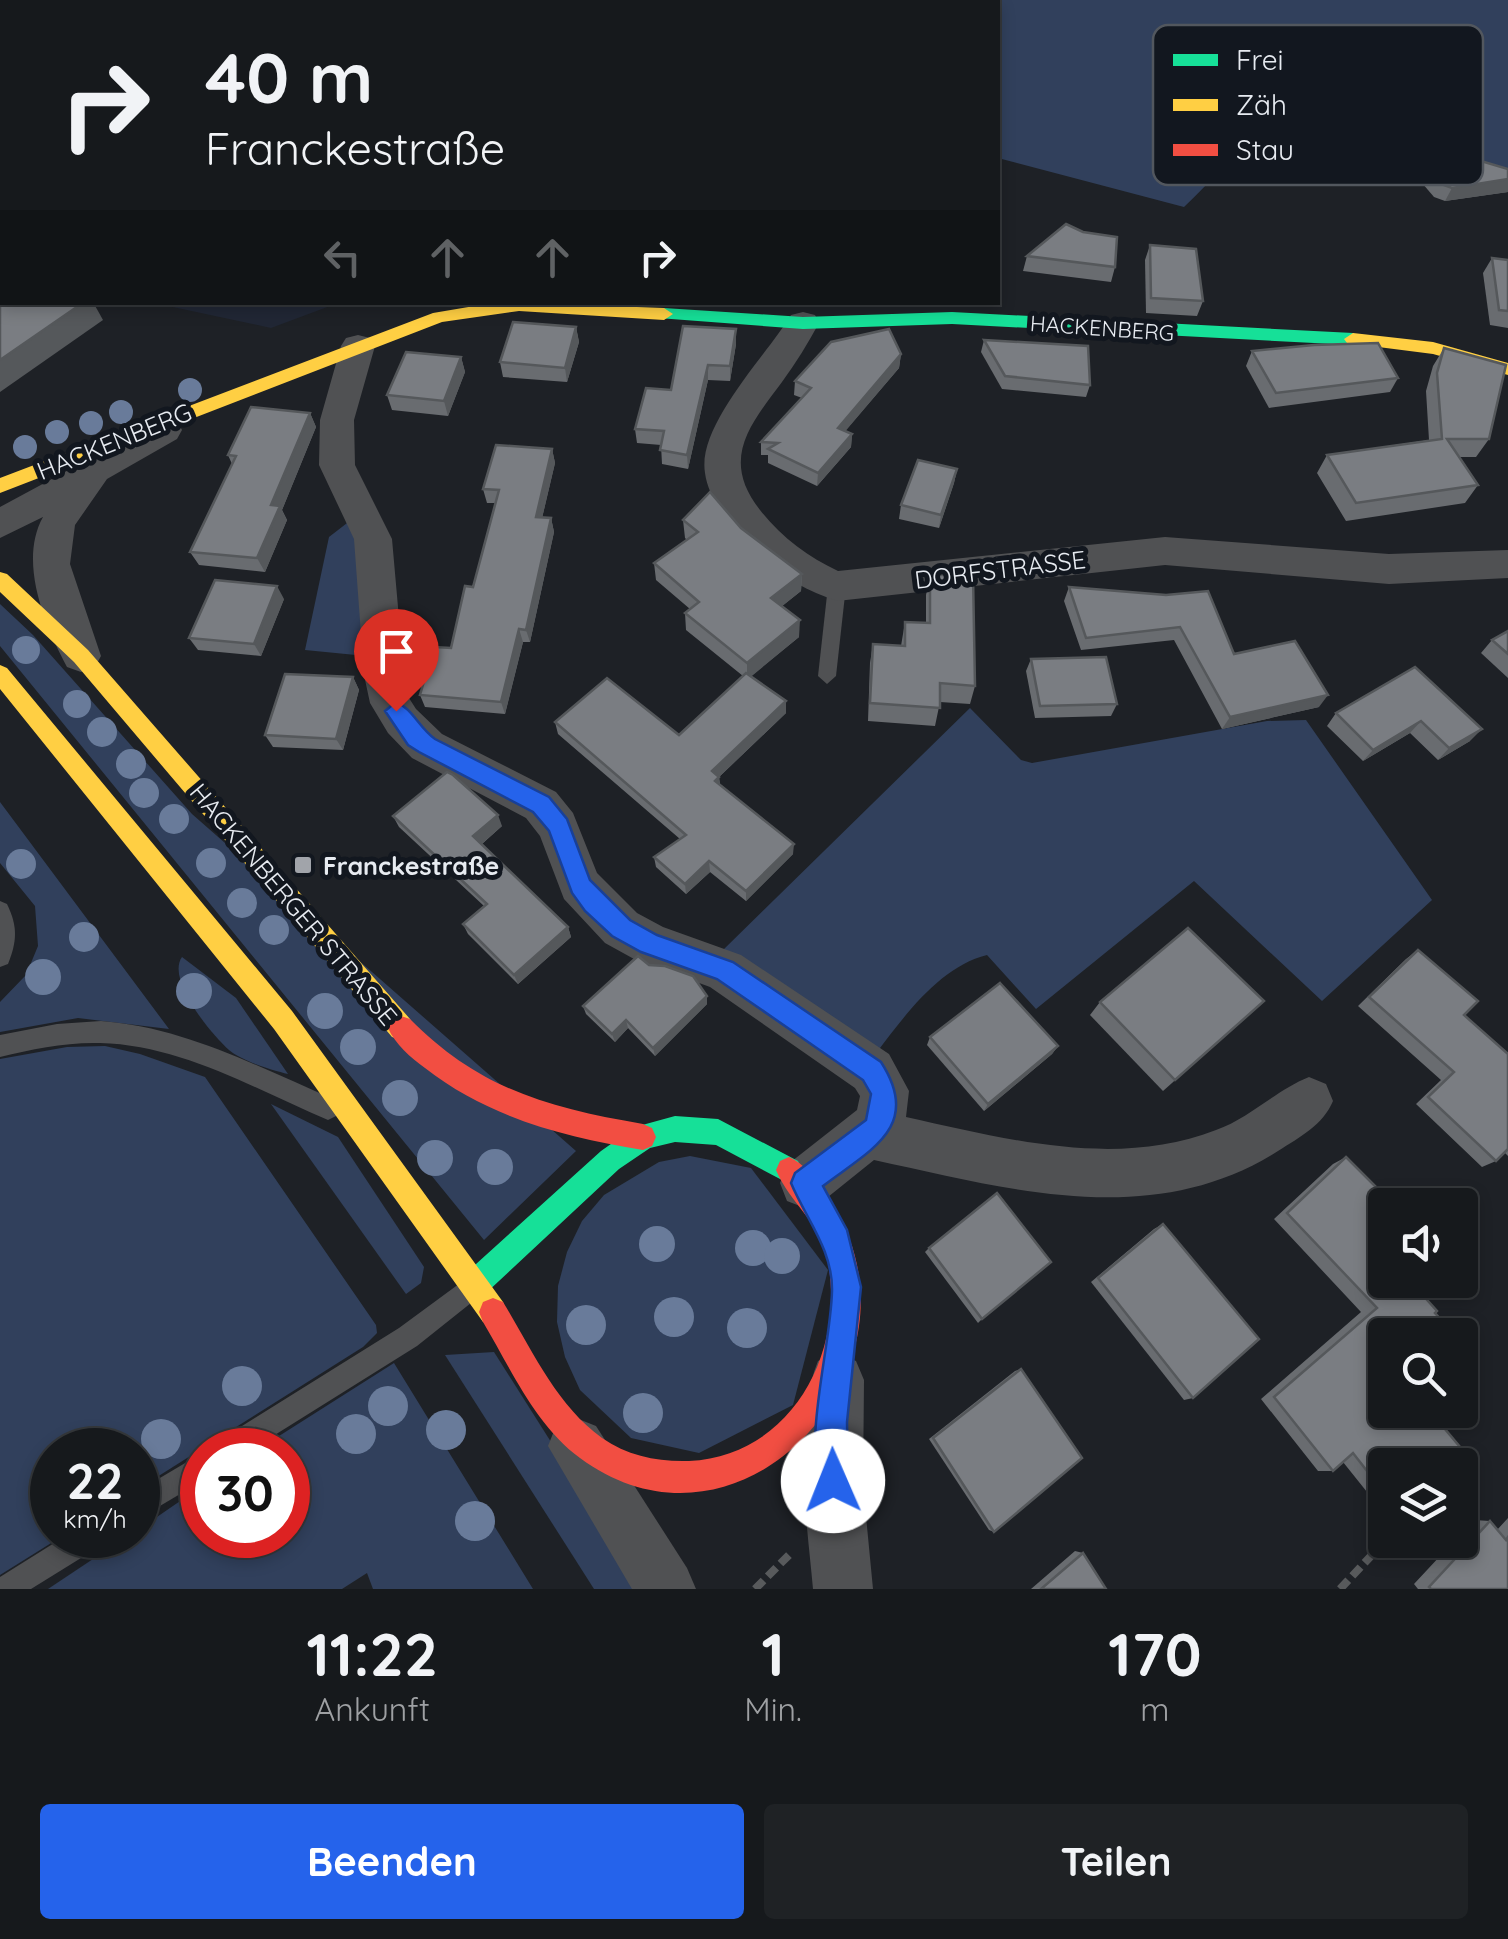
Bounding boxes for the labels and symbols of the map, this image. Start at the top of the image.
legend [1153,25,1483,185]
text: Frei [1236,42,1284,77]
text: Zäh [1236,87,1287,122]
text: Stau [1236,132,1294,167]
street label: HACKENBERG [1029,309,1175,347]
street label: HACKENBERG [32,396,196,486]
street label: DORFSTRASSE [913,543,1087,595]
pin [354,609,439,712]
street label: HACKENBERGER STRASSE [184,777,404,1031]
place label: Franckestraße [323,850,499,881]
marker: Franckestraße [292,854,314,876]
speed limit sign: 30 [180,1428,310,1558]
position arrow [781,1429,885,1533]

